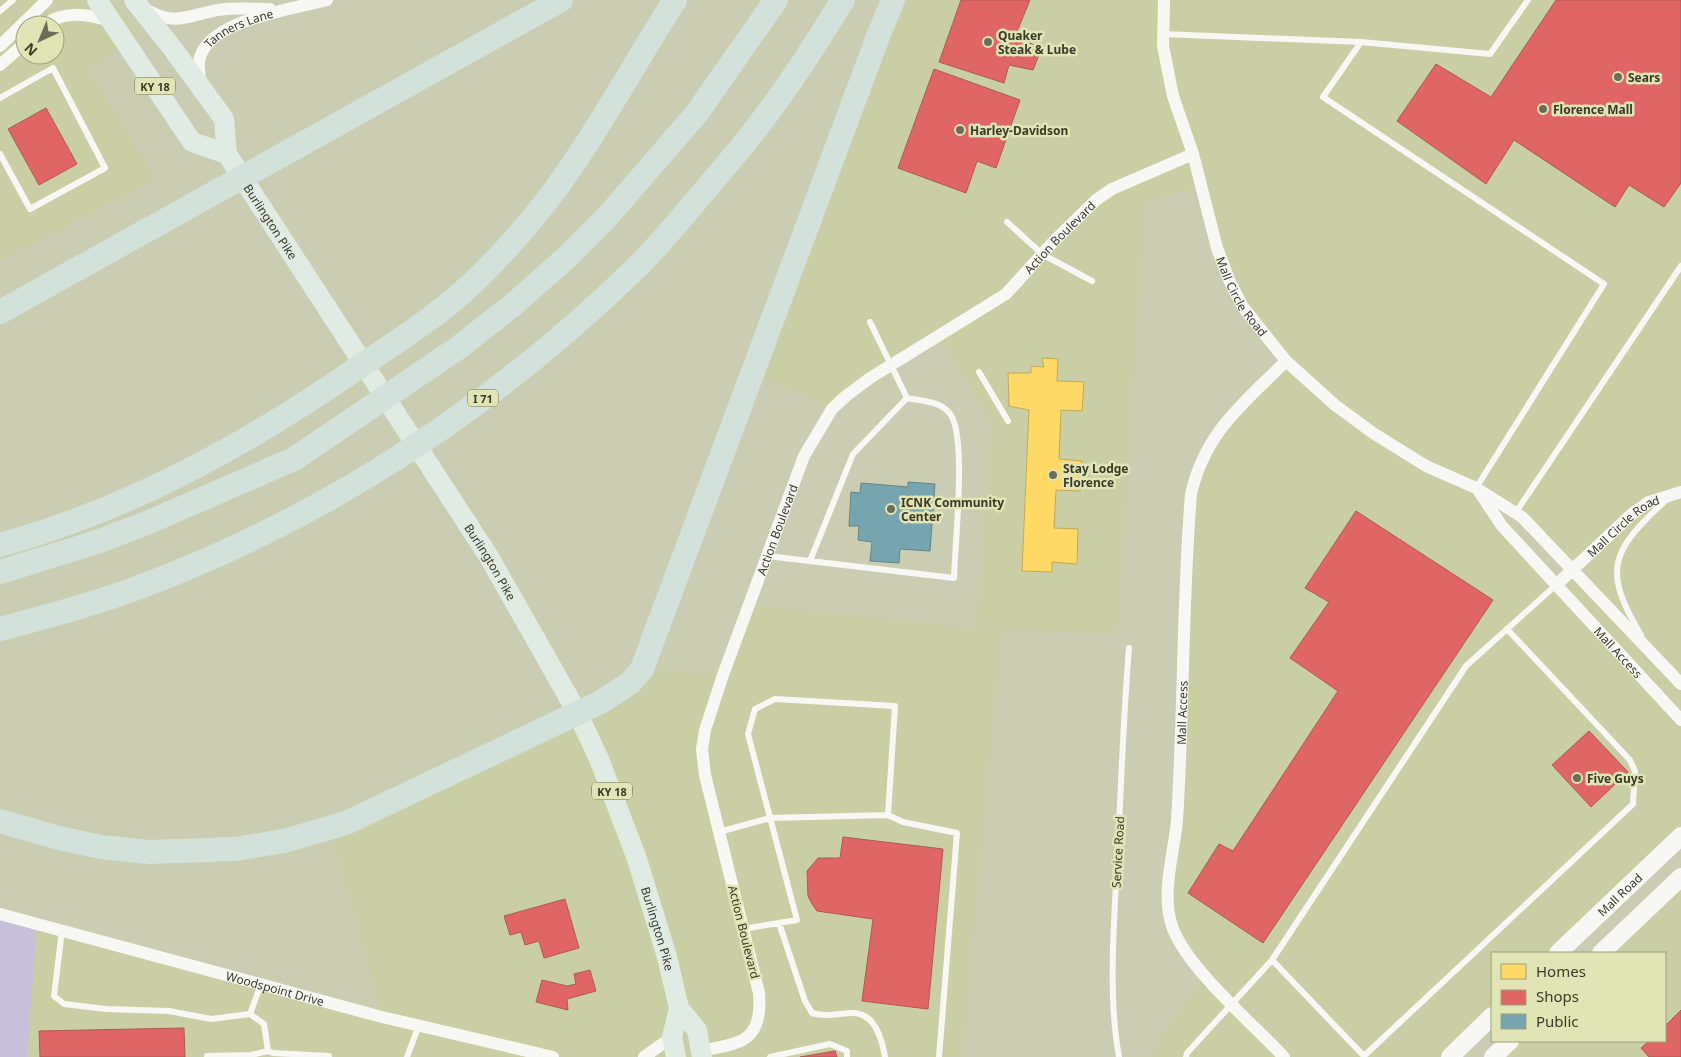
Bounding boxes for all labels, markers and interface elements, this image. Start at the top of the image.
street label: Tanners Lane [200,4,275,51]
north arrow [15,15,65,65]
place label: Quaker Steak & Lube [998,27,1076,58]
marker: Quaker Steak & Lube [982,36,994,48]
text: N [20,39,41,61]
place label: Sears [1628,69,1660,86]
marker: Sears [1612,71,1624,83]
road number: KY 18 [135,78,175,94]
place label: Florence Mall [1553,101,1633,118]
marker: Florence Mall [1537,103,1549,115]
place label: Harley-Davidson [970,122,1068,139]
marker: Harley-Davidson [954,124,966,136]
street label: Burlington Pike [240,181,302,263]
street label: Action Boulevard [1020,197,1099,277]
street label: Mall Circle Road [1212,254,1271,340]
road number: I 71 [468,389,498,406]
place label: Stay Lodge Florence [1063,460,1129,491]
marker: Stay Lodge Florence [1047,469,1059,481]
street label: Action Boulevard [752,482,801,577]
street label: Mall Circle Road [1583,491,1661,561]
place label: ICNK Community Center [901,494,1004,525]
marker: ICNK Community Center [885,503,897,515]
street label: Burlington Pike [461,520,520,604]
street label: Mall Access [1590,623,1647,682]
street label: Mall Access [1172,680,1191,745]
place label: Five Guys [1587,770,1644,787]
marker: Five Guys [1571,772,1583,784]
road number: KY 18 [592,782,632,799]
street label: Service Road [1108,816,1128,888]
street label: Mall Road [1594,869,1646,920]
street label: Action Boulevard [724,884,764,980]
street label: Burlington Pike [637,885,678,973]
legend [1491,952,1666,1042]
text: Homes [1536,961,1586,981]
street label: Woodspoint Drive [224,967,326,1010]
text: Shops [1536,986,1579,1006]
text: Public [1536,1011,1579,1031]

